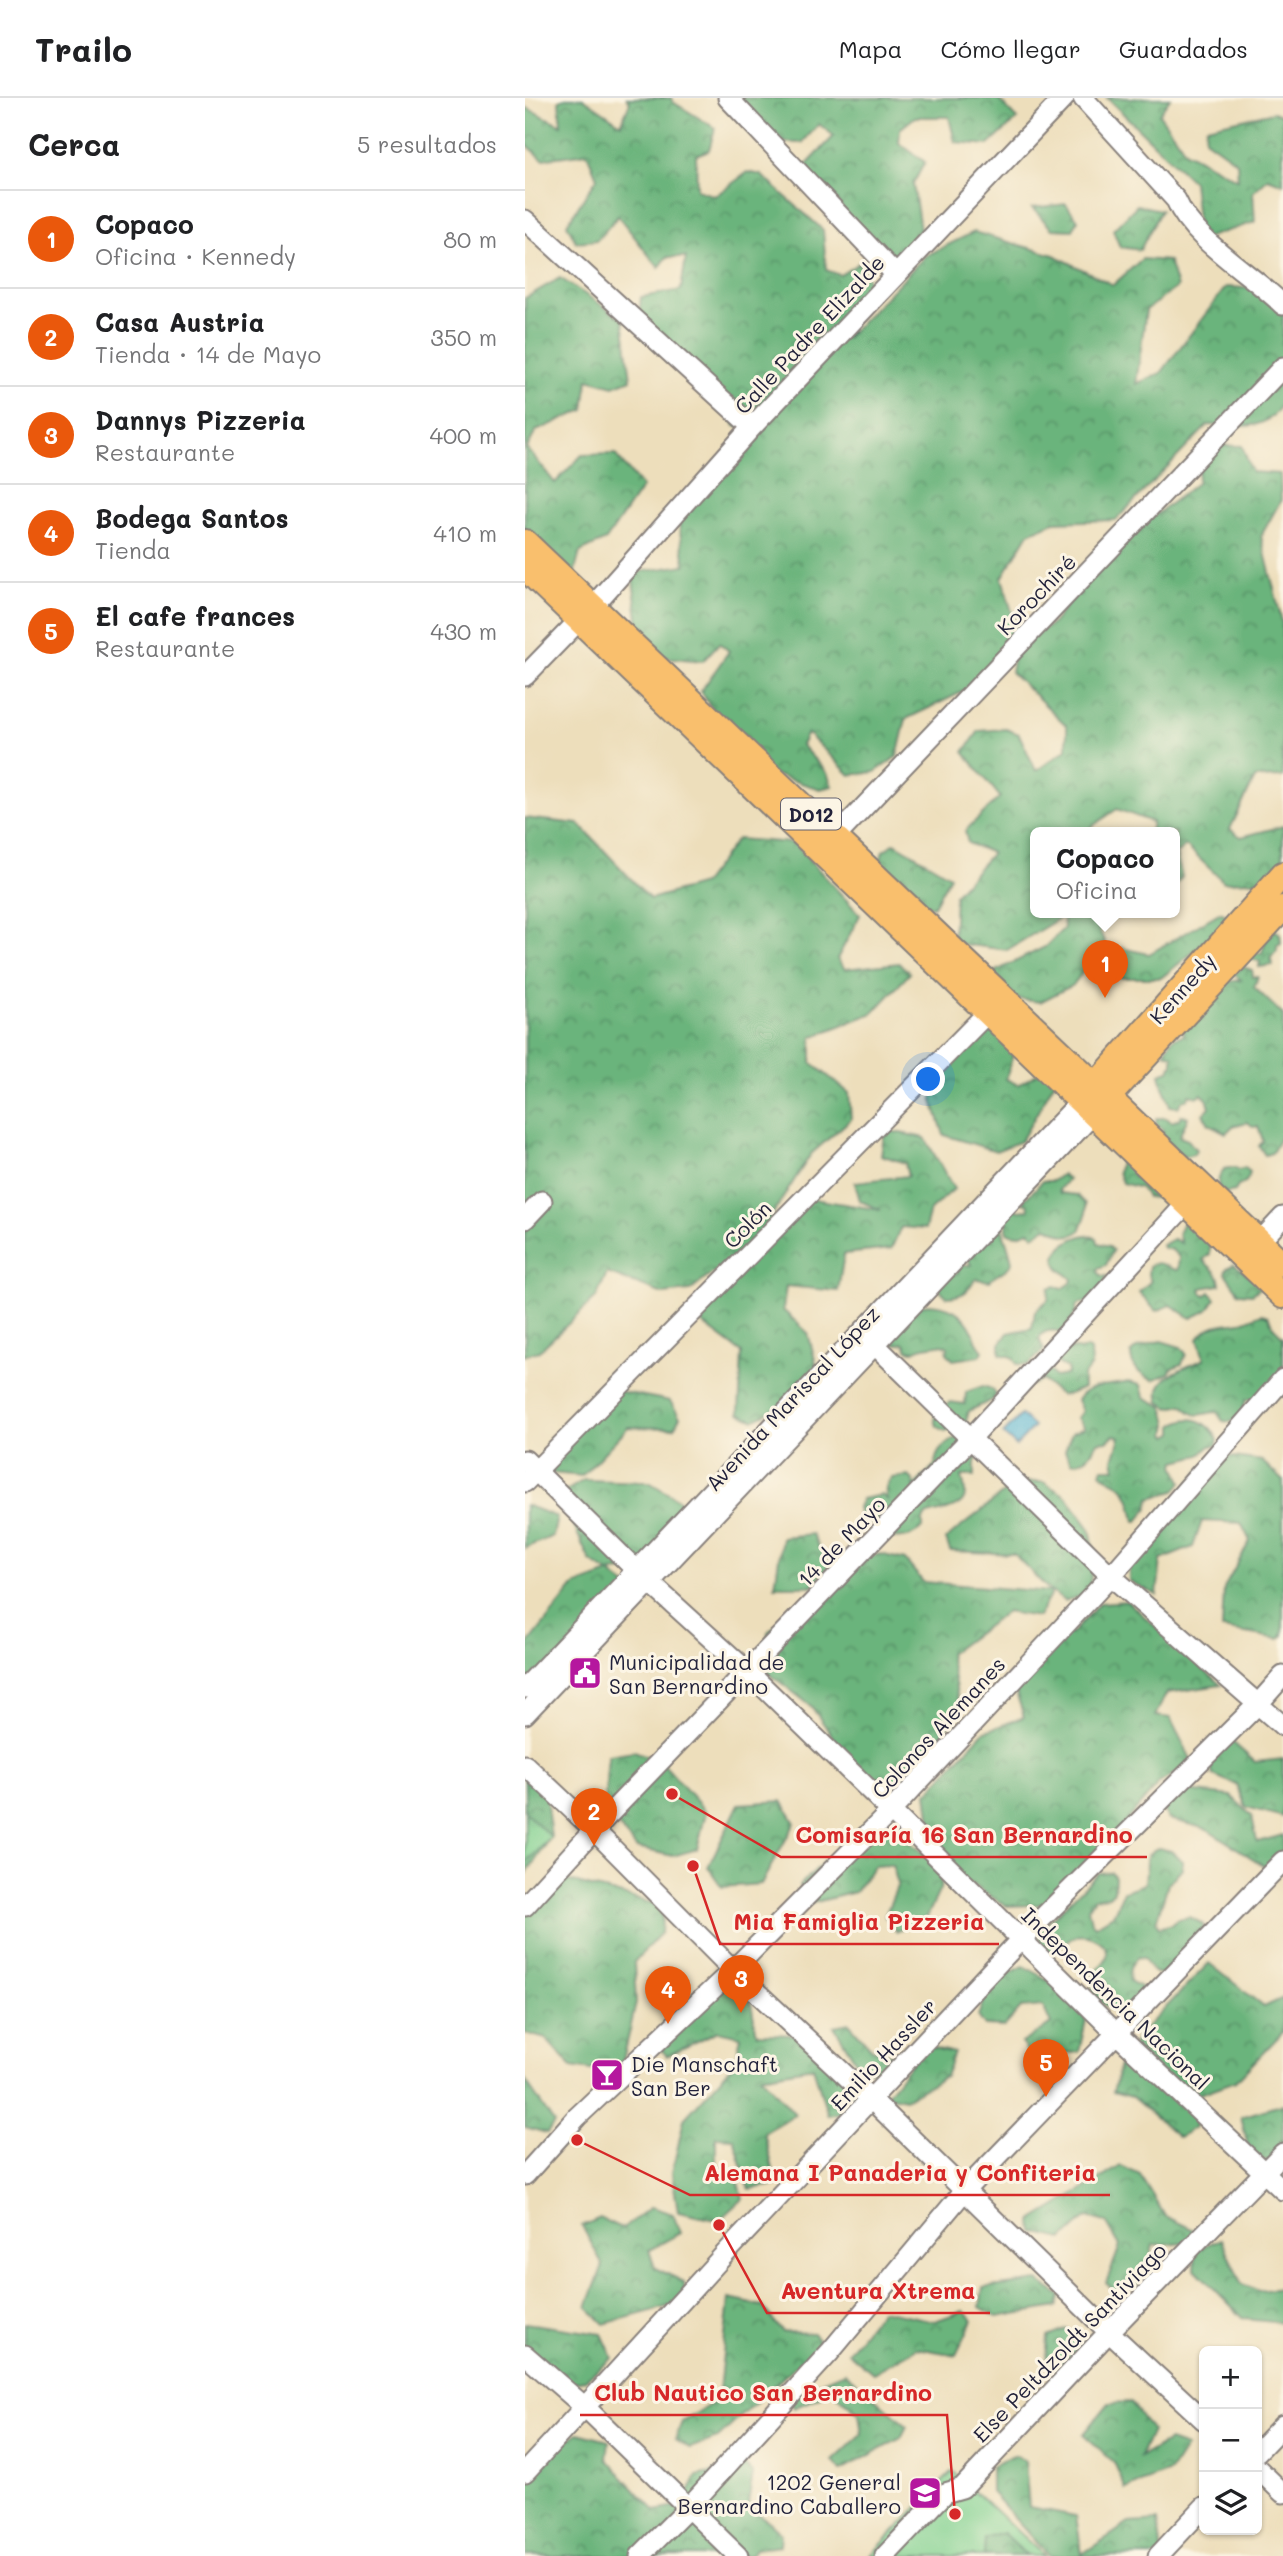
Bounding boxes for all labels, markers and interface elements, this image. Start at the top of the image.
text: Trailo [35,27,132,70]
text: Mapa [839,33,903,64]
text: Cómo llegar [941,33,1081,64]
text: Guardados [1119,33,1248,64]
text: Cerca [28,124,120,164]
text: 5 resultados [357,129,497,159]
text: Copaco [95,207,194,241]
text: 1 [46,224,56,254]
text: 80 m [443,224,497,254]
text: Oficina · Kennedy [95,241,296,271]
street label: Calle Padre Elizalde [728,249,890,419]
text: Casa Austria [95,305,265,339]
text: 2 [45,322,57,352]
text: 350 m [430,322,497,352]
text: Tienda · 14 de Mayo [95,339,321,369]
text: Dannys Pizzeria [95,403,306,437]
text: 3 [44,420,58,450]
text: 400 m [429,420,497,450]
text: Restaurante [95,437,235,467]
text: Bodega Santos [95,501,289,535]
text: 4 [44,518,58,548]
text: 410 m [433,518,497,548]
text: Tienda [95,535,171,565]
street label: Korochiré [991,548,1081,640]
text: El cafe frances [95,599,295,633]
text: 5 [44,616,58,646]
text: 430 m [430,616,497,646]
text: Restaurante [95,633,235,663]
road number: D012 [781,799,841,830]
popup [1030,827,1180,918]
text: Copaco [1056,841,1154,875]
text: Oficina [1056,875,1137,905]
pin: 1 [1082,940,1128,998]
street label: Kennedy [1143,947,1221,1029]
your location [911,1062,945,1096]
street label: Colón [717,1194,777,1254]
street label: Avenida Mariscal López [699,1300,885,1496]
street label: 14 de Mayo [791,1490,891,1592]
place label: Municipalidad de San Bernardino [609,1648,785,1699]
street label: Colonos Alemanes [866,1651,1010,1803]
public building icon: Municipalidad de San Bernardino [566,1654,604,1692]
pin: 2 [571,1788,617,1846]
callout: Comisaría 16 San Bernardino [781,1813,1147,1857]
text: Comisaría 16 San Bernardino [795,1819,1133,1849]
callout: Mia Famiglia Pizzeria [720,1900,999,1944]
street label: Independencia Nacional [1016,1901,1216,2095]
text: Mia Famiglia Pizzeria [734,1906,984,1936]
pin: 3 [718,1955,764,2013]
pin: 4 [645,1966,691,2024]
street label: Emilio Hassler [824,1992,942,2116]
pin: 5 [1023,2039,1069,2097]
place label: Die Manschaft San Ber [631,2050,778,2101]
bar icon: Die Manschaft San Ber [588,2056,626,2094]
callout: Alemana I Panaderia y Confiteria [690,2151,1110,2195]
text: Alemana I Panaderia y Confiteria [704,2157,1096,2187]
street label: Else Peltdzoldt Santiviago [967,2237,1171,2447]
callout: Aventura Xtrema [767,2269,990,2313]
text: Aventura Xtrema [781,2275,975,2305]
map controls [1199,2346,1262,2535]
button: + [1199,2346,1262,2409]
callout: Club Nautico San Bernardino [580,2371,947,2415]
text: Club Nautico San Bernardino [594,2377,932,2407]
button: − [1199,2409,1262,2472]
place label: 1202 General Bernardino Caballero [678,2468,901,2519]
button: layers [1199,2472,1262,2535]
school or university icon: 1202 General Bernardino Caballero [906,2474,944,2512]

